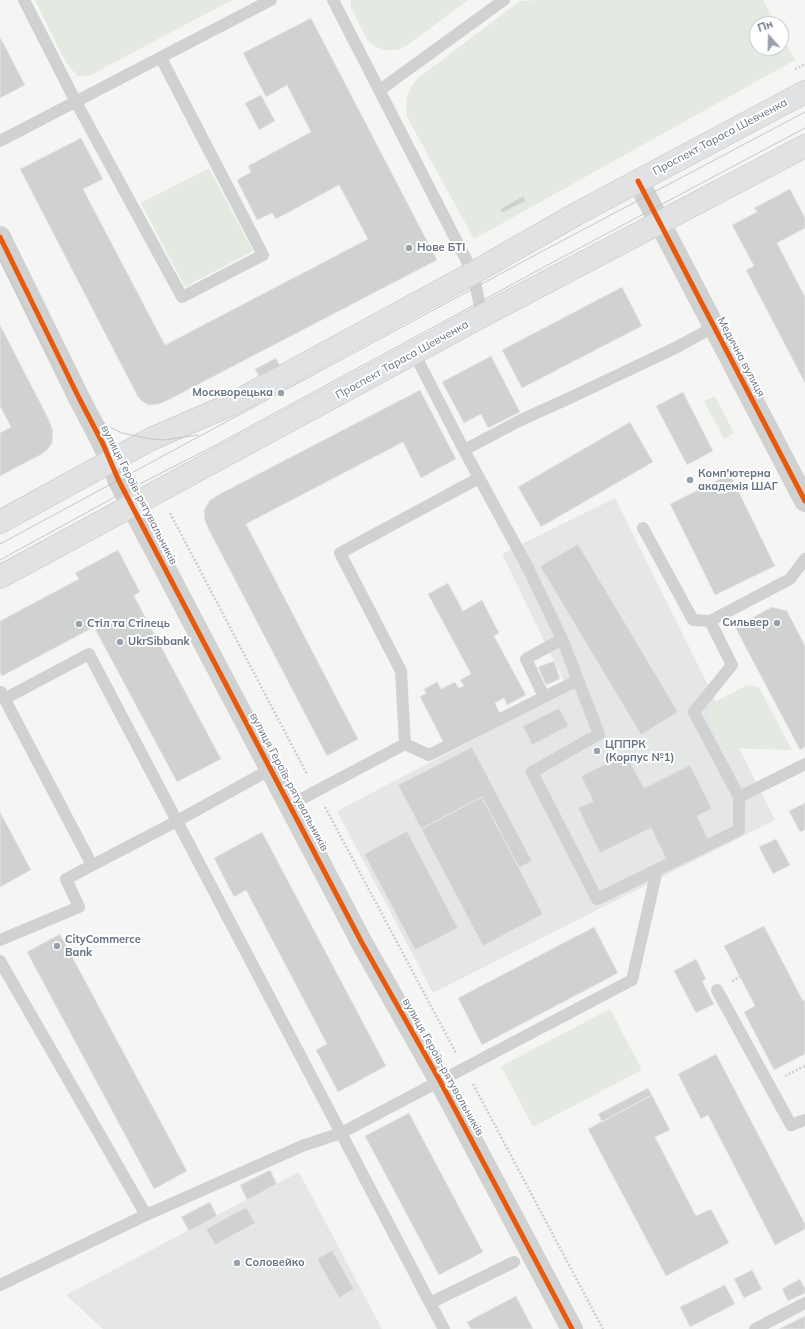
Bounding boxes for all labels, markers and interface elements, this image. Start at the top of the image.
north arrow [749,16,789,56]
text: Пн [756,16,775,35]
street label: Проспект Тараса Шевченка [651,96,789,178]
place label: Нове БТІ [417,241,465,255]
marker: Нове БТІ [404,243,414,253]
street label: Медична вулиця [714,315,768,399]
street label: Проспект Тараса Шевченка [333,318,471,402]
place label: Москворецька [192,386,273,400]
marker: Москворецька [276,388,286,398]
street label: вулиця Героїв-рятувальників [98,423,180,567]
place label: Комп'ютерна академія ШАГ [698,467,778,493]
marker: Комп'ютерна академія ШАГ [685,475,695,485]
place label: Сильвер [722,616,769,630]
place label: Стіл та Стілець [87,617,170,631]
marker: Сильвер [772,618,782,628]
marker: Стіл та Стілець [74,619,84,629]
place label: UkrSibbank [128,635,190,649]
marker: UkrSibbank [115,637,125,647]
street label: вулиця Героїв-рятувальників [247,711,331,853]
place label: ЦППРК (Корпус №1) [605,738,674,764]
marker: ЦППРК (Корпус №1) [592,746,602,756]
place label: CityCommerce Bank [65,933,141,959]
marker: CityCommerce Bank [52,941,62,951]
street label: вулиця Героїв-рятувальників [400,996,486,1138]
place label: Соловейко [245,1256,305,1270]
marker: Соловейко [232,1258,242,1268]

